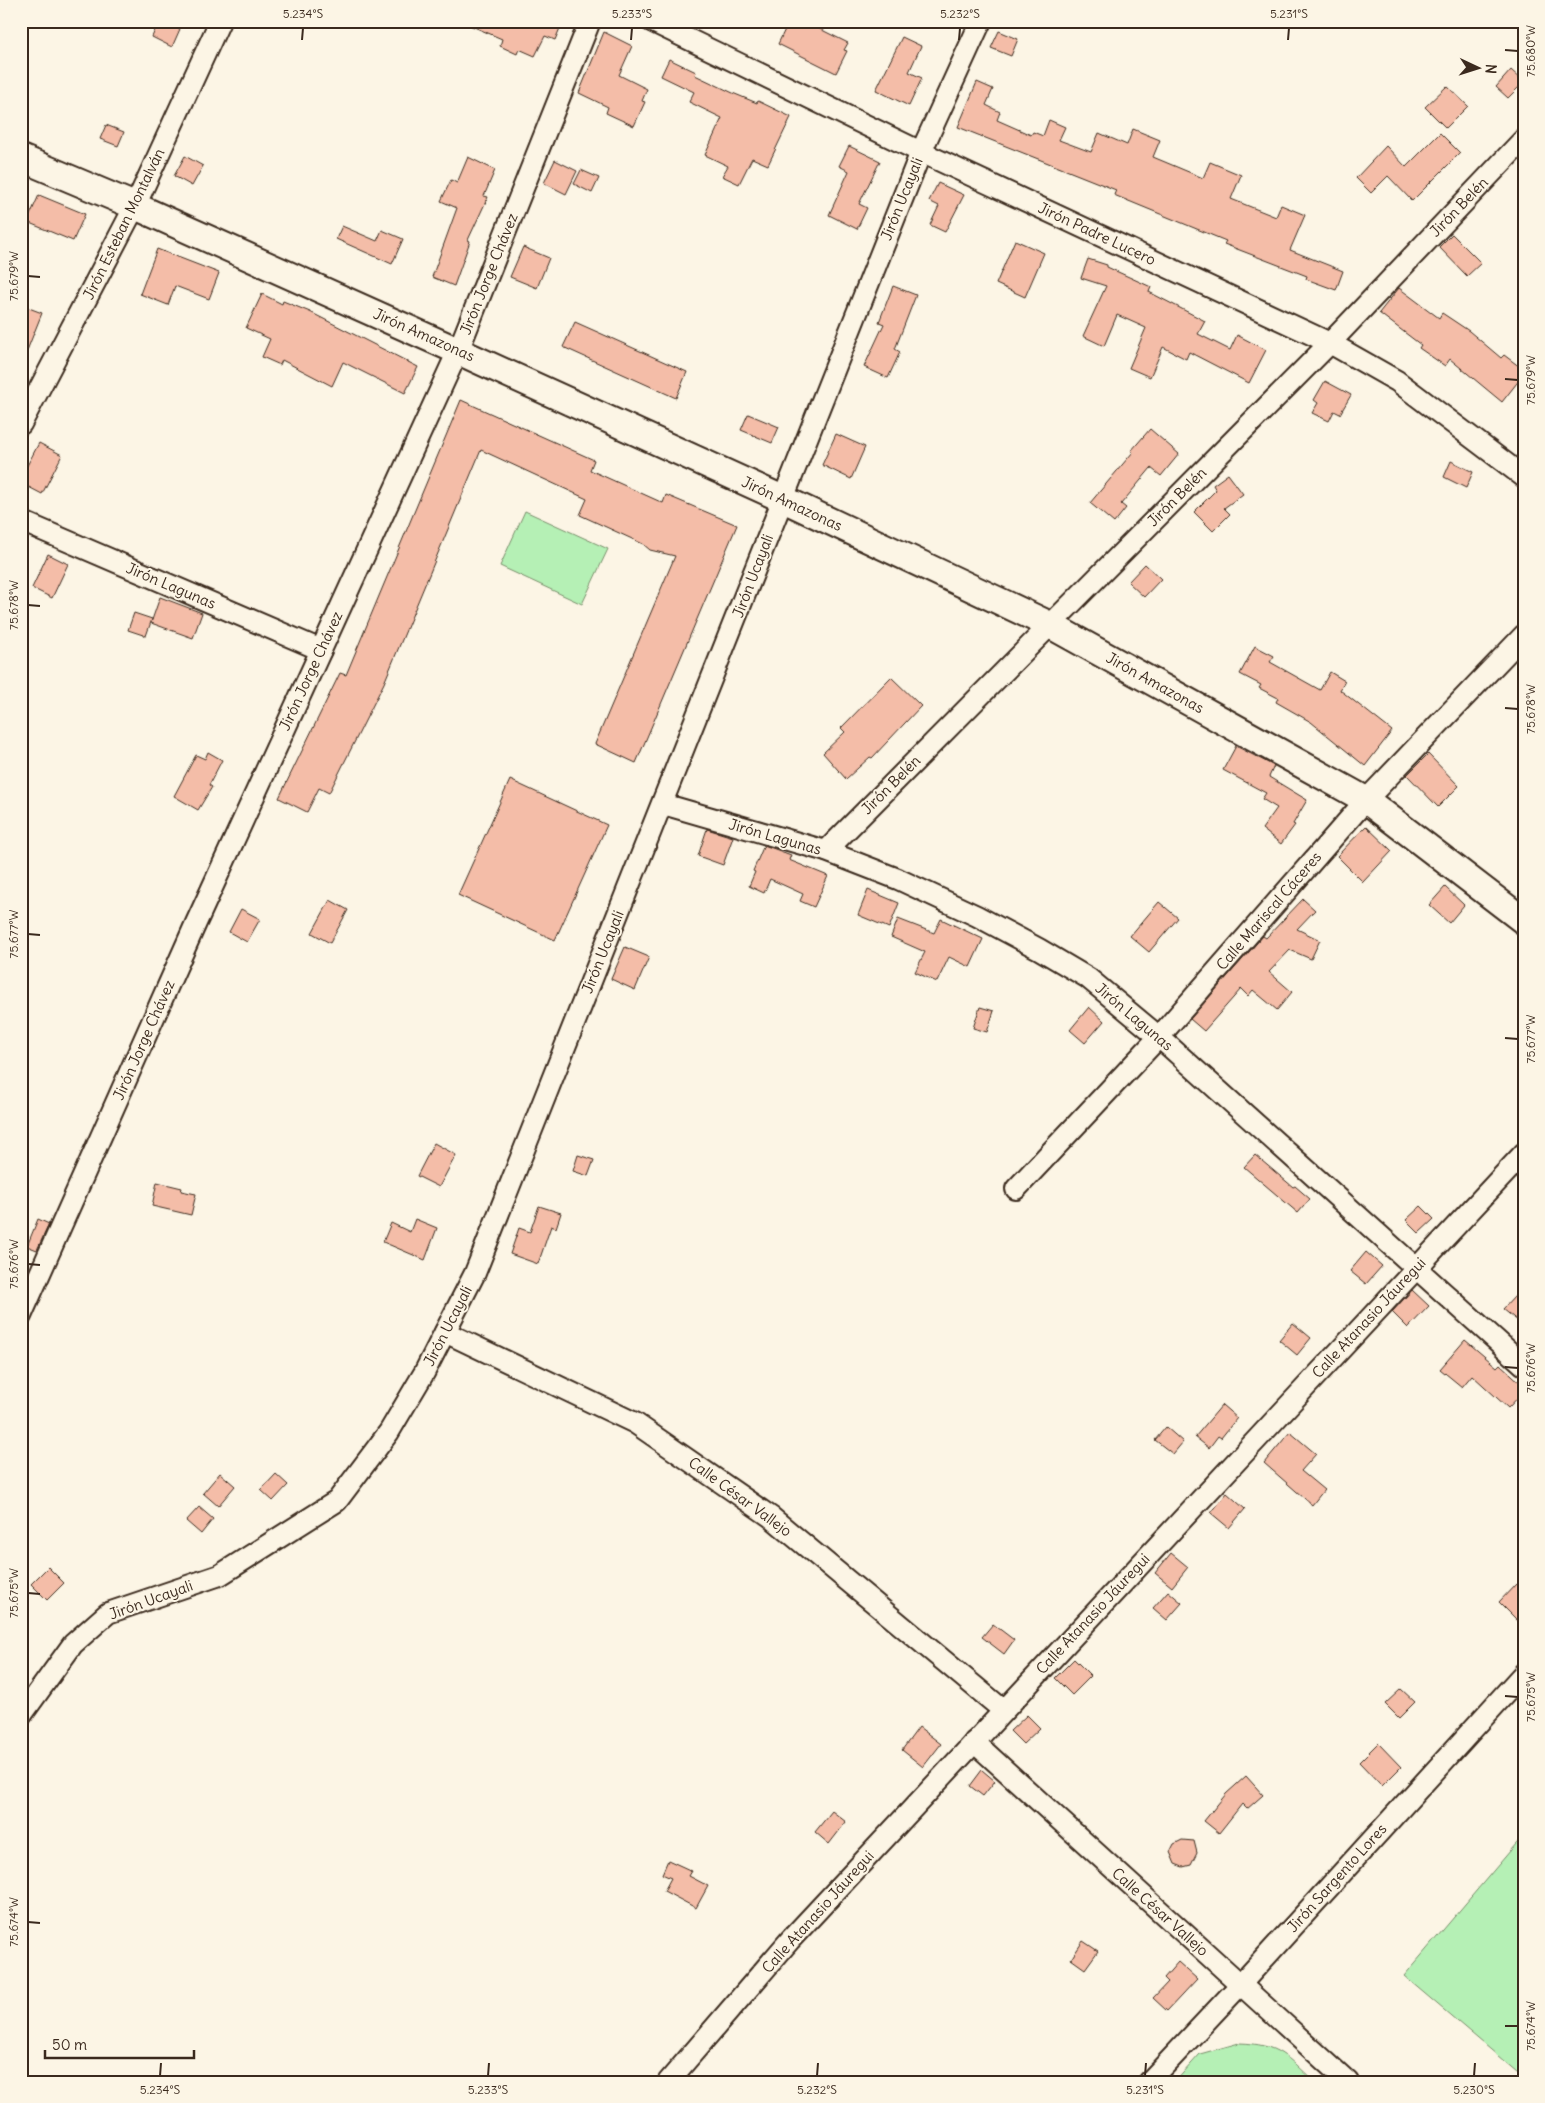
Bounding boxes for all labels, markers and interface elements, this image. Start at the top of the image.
text: 5.234°S [283,6,324,21]
text: 5.233°S [612,6,652,21]
text: 5.232°S [940,6,980,21]
text: 5.231°S [1270,6,1308,21]
text: 75.680°W [1523,25,1538,77]
north arrow [1452,42,1502,92]
text: N [1482,63,1500,74]
street label: Jirón Esteban Montalván [79,145,169,303]
street label: Jirón Ucayali [876,155,927,243]
street label: Jirón Belén [1425,173,1492,241]
street label: Jirón Padre Lucero [1035,198,1159,269]
street label: Jirón Jorge Chávez [455,210,522,337]
text: 75.679°W [6,251,21,301]
street label: Jirón Amazonas [371,304,478,365]
text: 75.679°W [1523,355,1538,405]
street label: Jirón Belén [1143,463,1210,530]
street label: Jirón Amazonas [739,472,846,535]
street label: Jirón Ucayali [728,531,777,620]
street label: Jirón Lagunas [123,558,219,613]
text: 75.678°W [6,580,21,630]
street label: Jirón Jorge Chávez [275,608,347,733]
street label: Jirón Amazonas [1103,648,1208,717]
text: 75.678°W [1523,684,1538,734]
street label: Jirón Belén [857,751,924,818]
street label: Jirón Lagunas [727,814,824,859]
street label: Calle Mariscal Cáceres [1212,847,1325,974]
street label: Jirón Ucayali [577,908,628,996]
text: 75.677°W [6,909,21,958]
street label: Jirón Jorge Chávez [109,977,179,1103]
street label: Jirón Lagunas [1092,979,1177,1055]
text: 75.677°W [1523,1014,1538,1063]
text: 75.676°W [6,1239,21,1289]
street label: Calle Atanasio Jáuregui [1308,1253,1430,1382]
street label: Jirón Ucayali [419,1282,476,1369]
text: 75.676°W [1523,1343,1538,1393]
street label: Calle César Vallejo [685,1453,796,1541]
street label: Calle Atanasio Jáuregui [1032,1549,1154,1678]
text: 75.675°W [6,1568,21,1618]
street label: Jirón Ucayali [106,1576,195,1623]
text: 75.675°W [1523,1672,1538,1722]
street label: Jirón Sargento Lores [1283,1819,1391,1936]
street label: Calle Atanasio Jáuregui [758,1846,878,1977]
street label: Calle César Vallejo [1108,1863,1212,1960]
text: 75.674°W [6,1897,21,1947]
text: 75.674°W [1523,2001,1538,2051]
scale bar [45,2028,194,2060]
text: 50 m [52,2035,87,2054]
text: 5.234°S [140,2082,181,2097]
text: 5.233°S [468,2082,508,2097]
text: 5.232°S [797,2082,837,2097]
text: 5.231°S [1126,2082,1164,2097]
text: 5.230°S [1453,2082,1495,2097]

